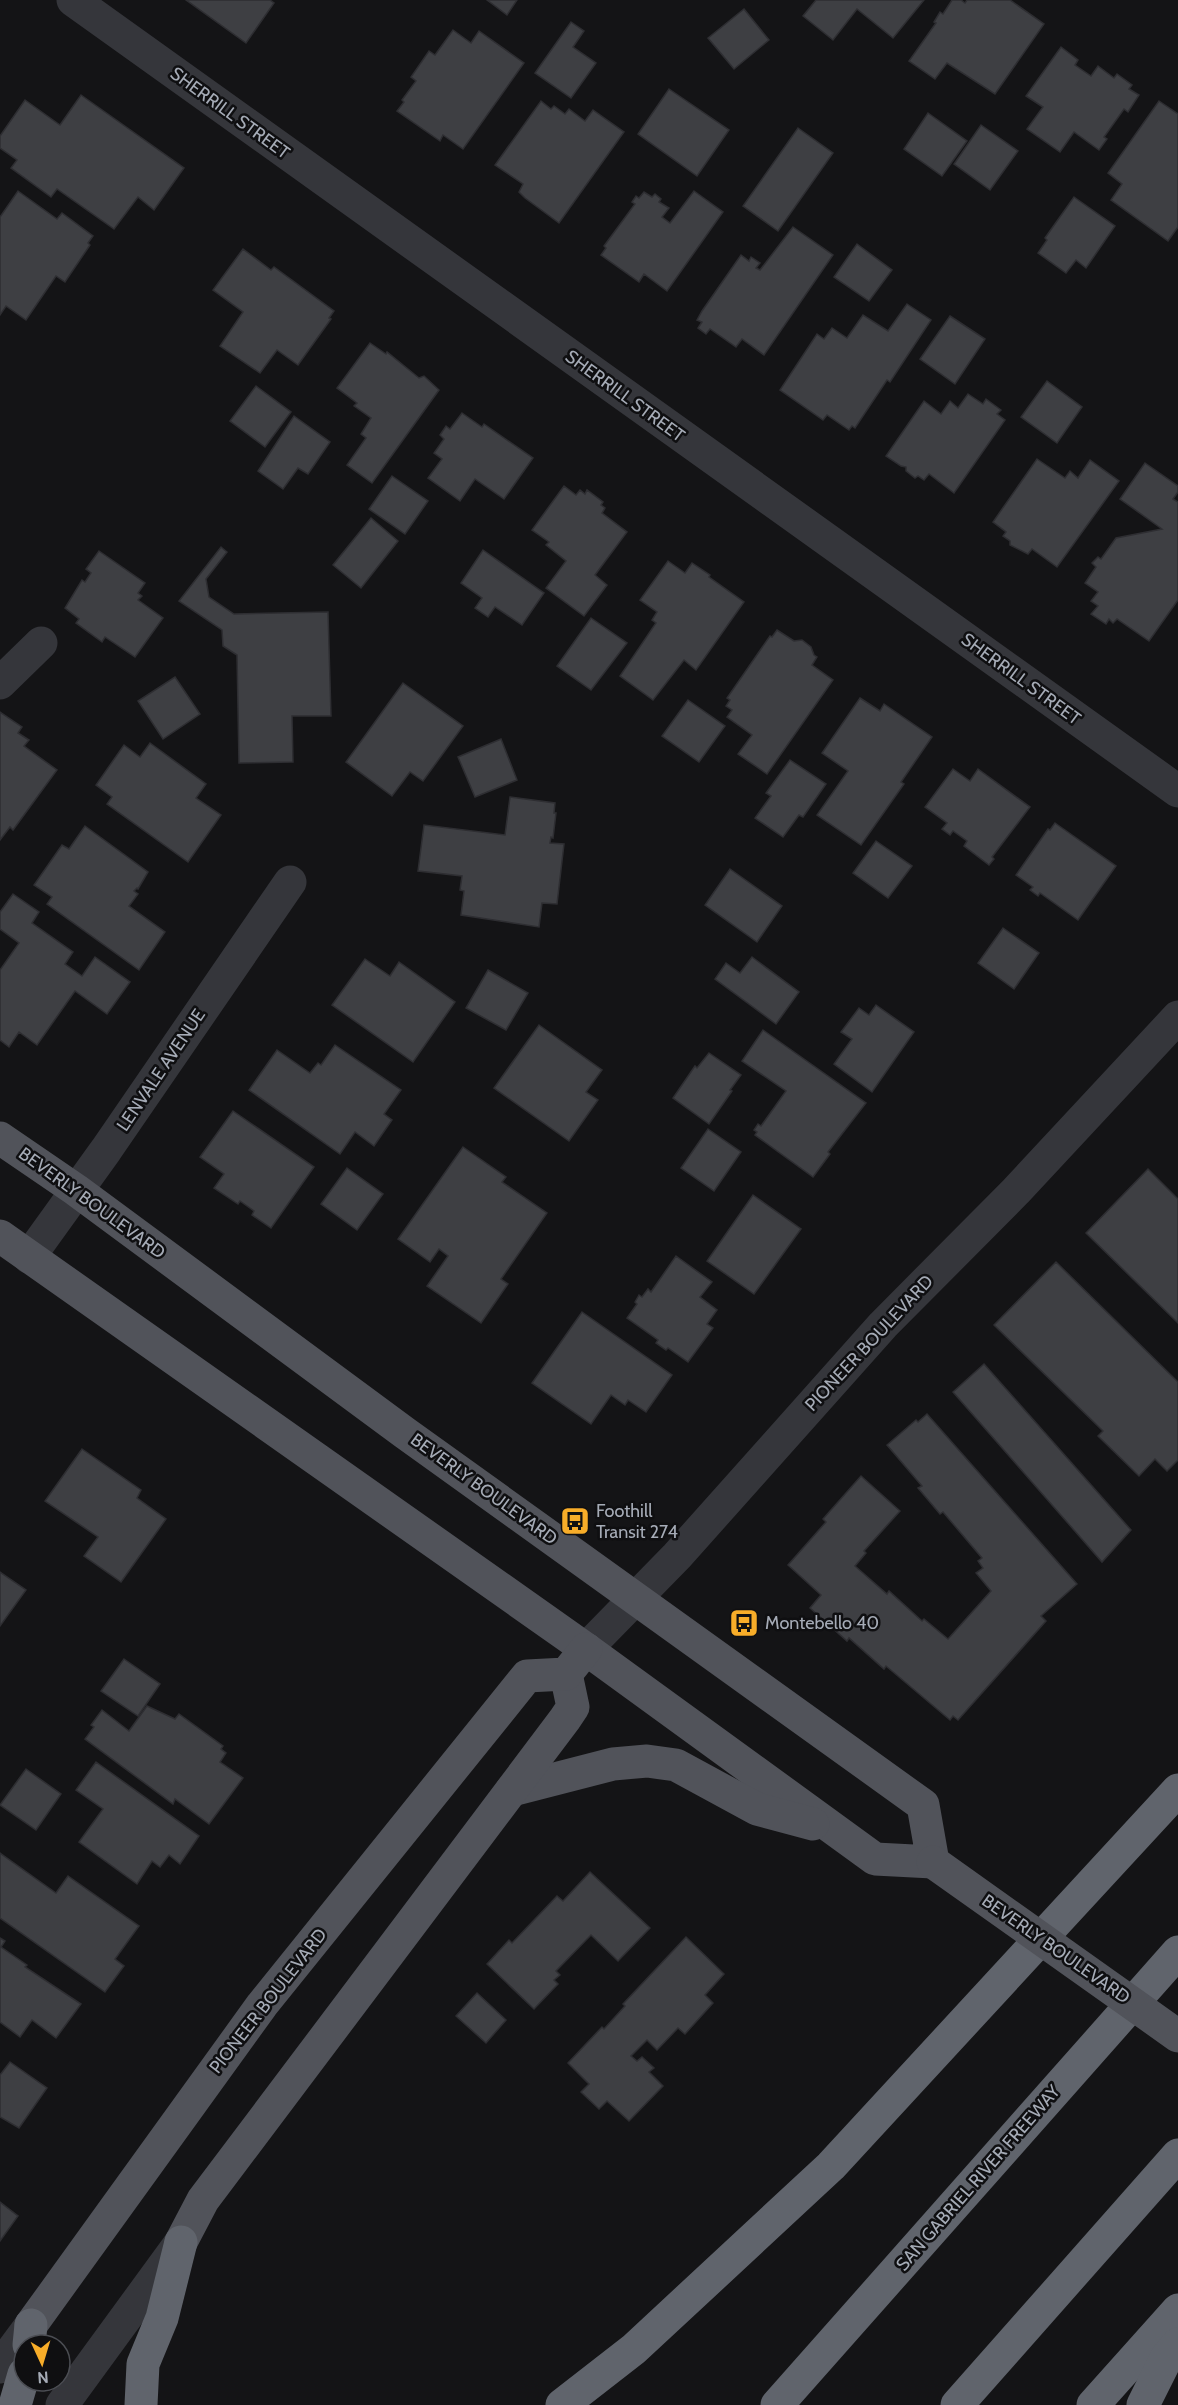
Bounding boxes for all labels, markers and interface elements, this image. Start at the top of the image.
street label: SHERRILL STREET [166,62,294,164]
street label: SHERRILL STREET [561,345,689,447]
street label: SHERRILL STREET [957,628,1085,730]
street label: LENVALE AVENUE [112,1005,210,1135]
street label: BEVERLY BOULEVARD [14,1142,170,1264]
street label: PIONEER BOULEVARD [800,1270,938,1416]
street label: BEVERLY BOULEVARD [406,1428,562,1550]
place label: Foothill Transit 274 [596,1500,678,1543]
bus stop icon: Foothill Transit 274 [559,1505,591,1537]
bus stop icon: Montebello 40 [728,1607,760,1639]
place label: Montebello 40 [765,1612,879,1634]
street label: BEVERLY BOULEVARD [978,1890,1134,2008]
street label: PIONEER BOULEVARD [205,1924,331,2078]
street label: SAN GABRIEL RIVER FREEWAY [891,2080,1065,2275]
north arrow [12,2333,72,2393]
text: N [37,2368,49,2387]

